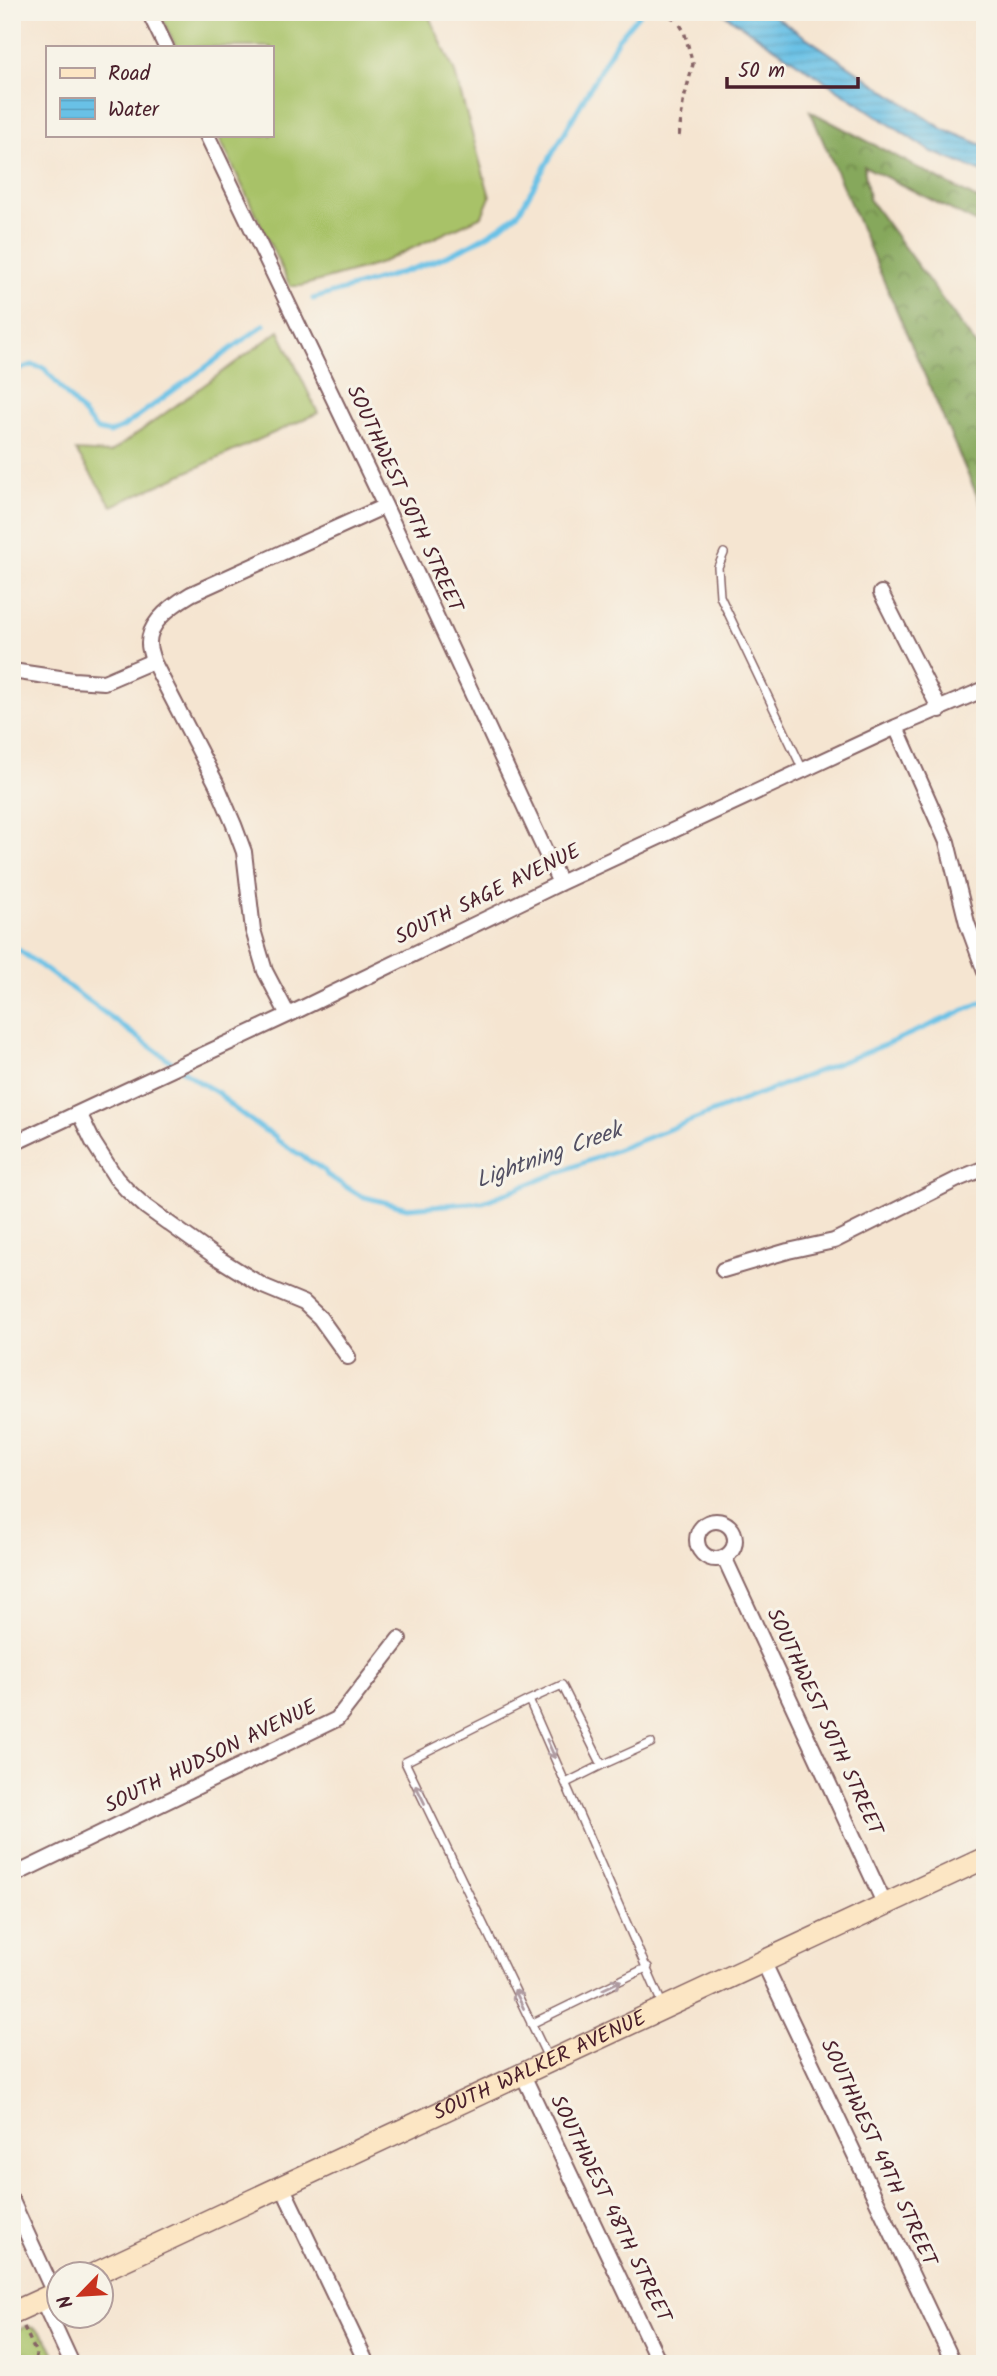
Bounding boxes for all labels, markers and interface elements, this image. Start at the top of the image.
legend [46,46,273,136]
scale bar [727,46,859,90]
text: 50 m [738,55,785,88]
text: Road [108,58,151,91]
text: Water [108,94,160,127]
street label: SOUTHWEST 50TH STREET [337,380,472,620]
street label: SOUTH SAGE AVENUE [390,835,587,954]
water label: Lightning Creek [471,1112,630,1199]
street label: SOUTHWEST 50TH STREET [757,1603,892,1843]
street label: SOUTH HUDSON AVENUE [99,1691,323,1823]
one-way arrow [545,1737,558,1759]
one-way arrow [413,1784,427,1805]
one-way arrow [601,1977,622,1991]
one-way arrow [512,1989,526,2010]
street label: SOUTH WALKER AVENUE [428,2002,652,2130]
street label: SOUTHWEST 49TH STREET [811,2034,946,2274]
street label: SOUTHWEST 48TH STREET [540,2090,680,2330]
north arrow [46,2260,116,2330]
text: N [50,2290,83,2313]

